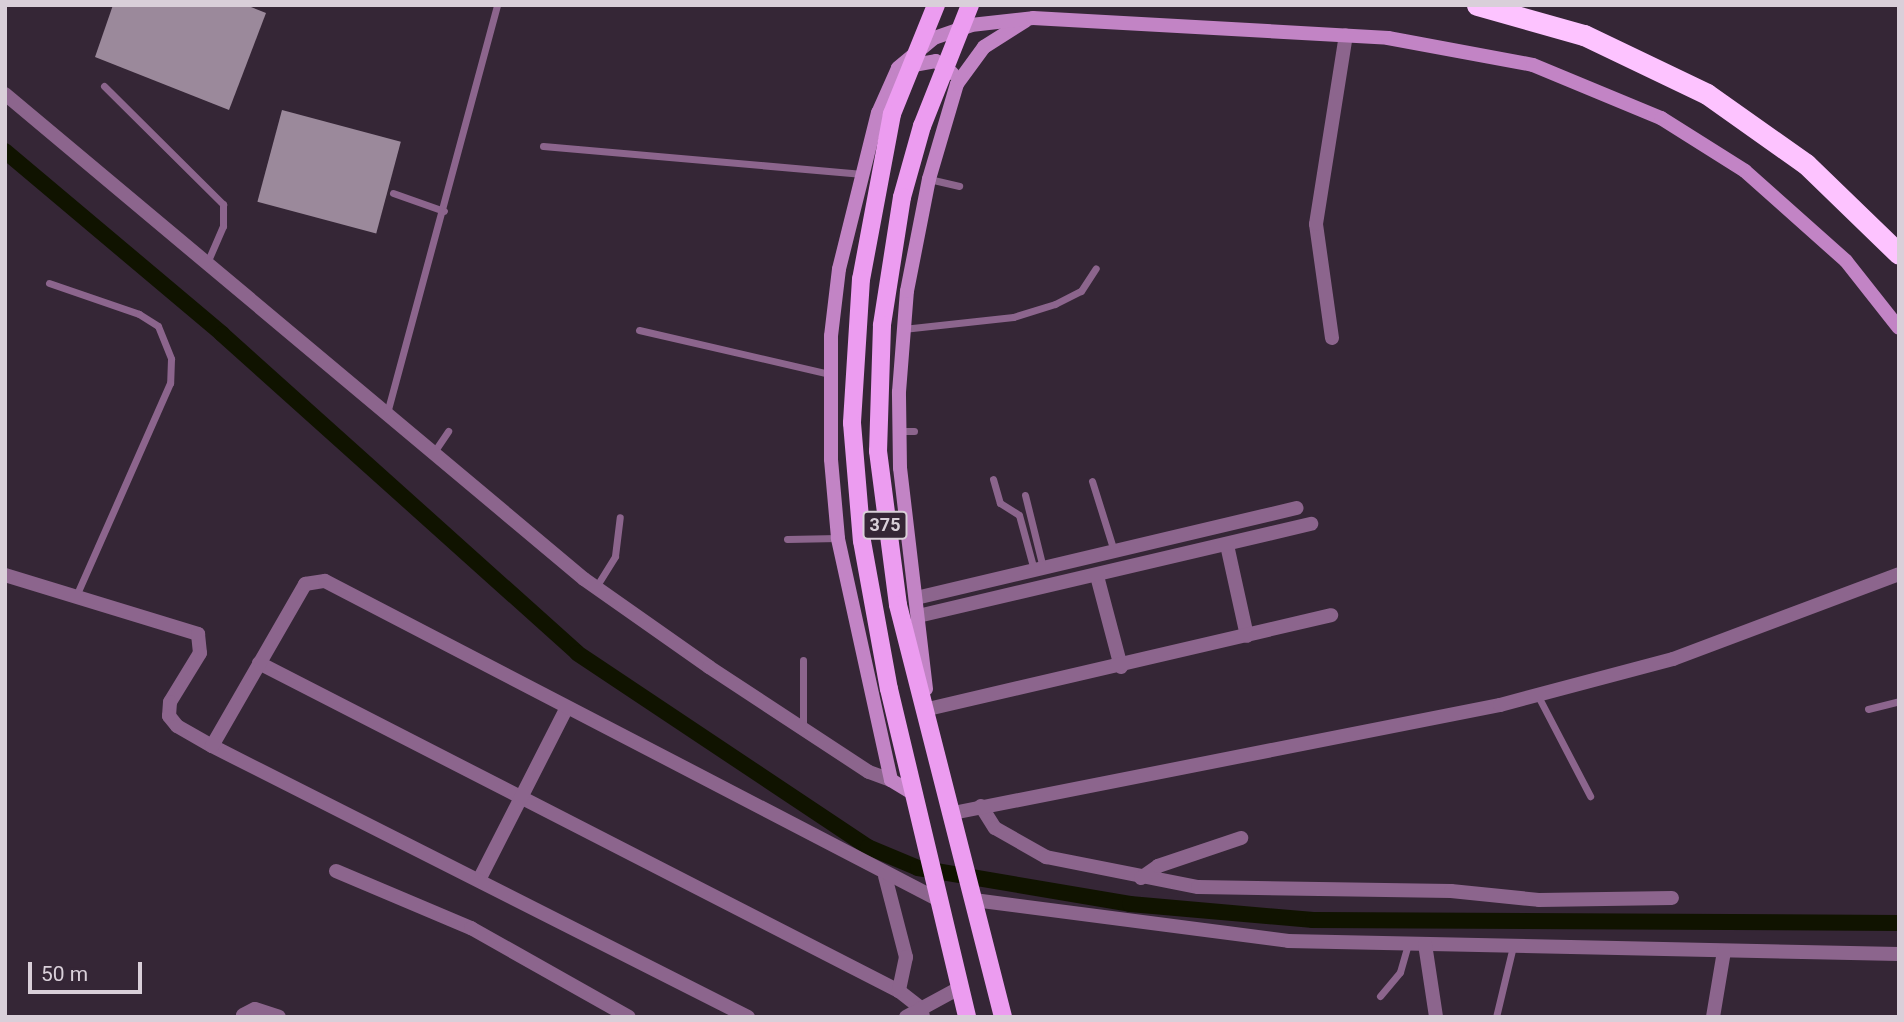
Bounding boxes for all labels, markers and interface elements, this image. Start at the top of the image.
road number: 375 [862,510,908,540]
scale bar [32,948,145,992]
text: 50 m [41,962,88,986]

